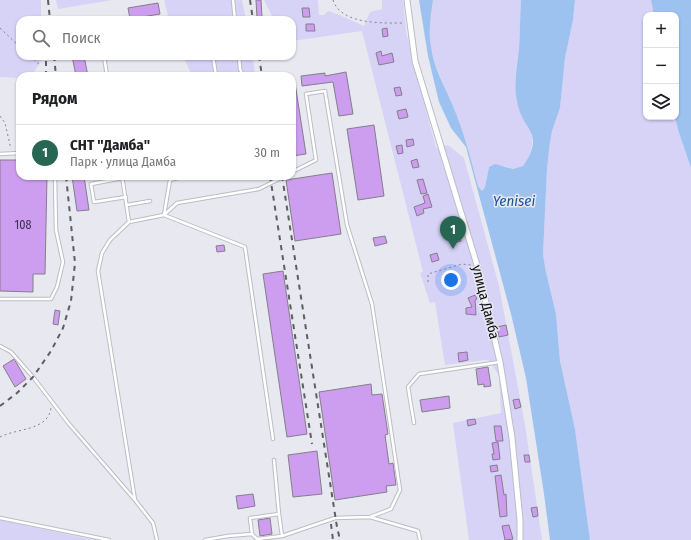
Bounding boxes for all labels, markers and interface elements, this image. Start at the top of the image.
map controls [643,12,679,120]
button: + [643,12,679,48]
search box [16,16,296,60]
icon: search [30,27,52,49]
text: Поиск [62,29,100,47]
button: − [643,48,679,84]
button: layers [643,84,679,120]
text: Рядом [32,88,77,109]
text: СНТ "Дамба" [70,136,150,154]
text: 1 [42,145,48,160]
text: 30 m [254,145,280,160]
text: Парк · улица Дамба [70,154,176,169]
water label: Yenisei [493,192,535,210]
pin: 1 [440,216,466,249]
house number: 108 [15,218,31,232]
street label: улица Дамба [468,263,503,341]
your location [441,270,461,290]

